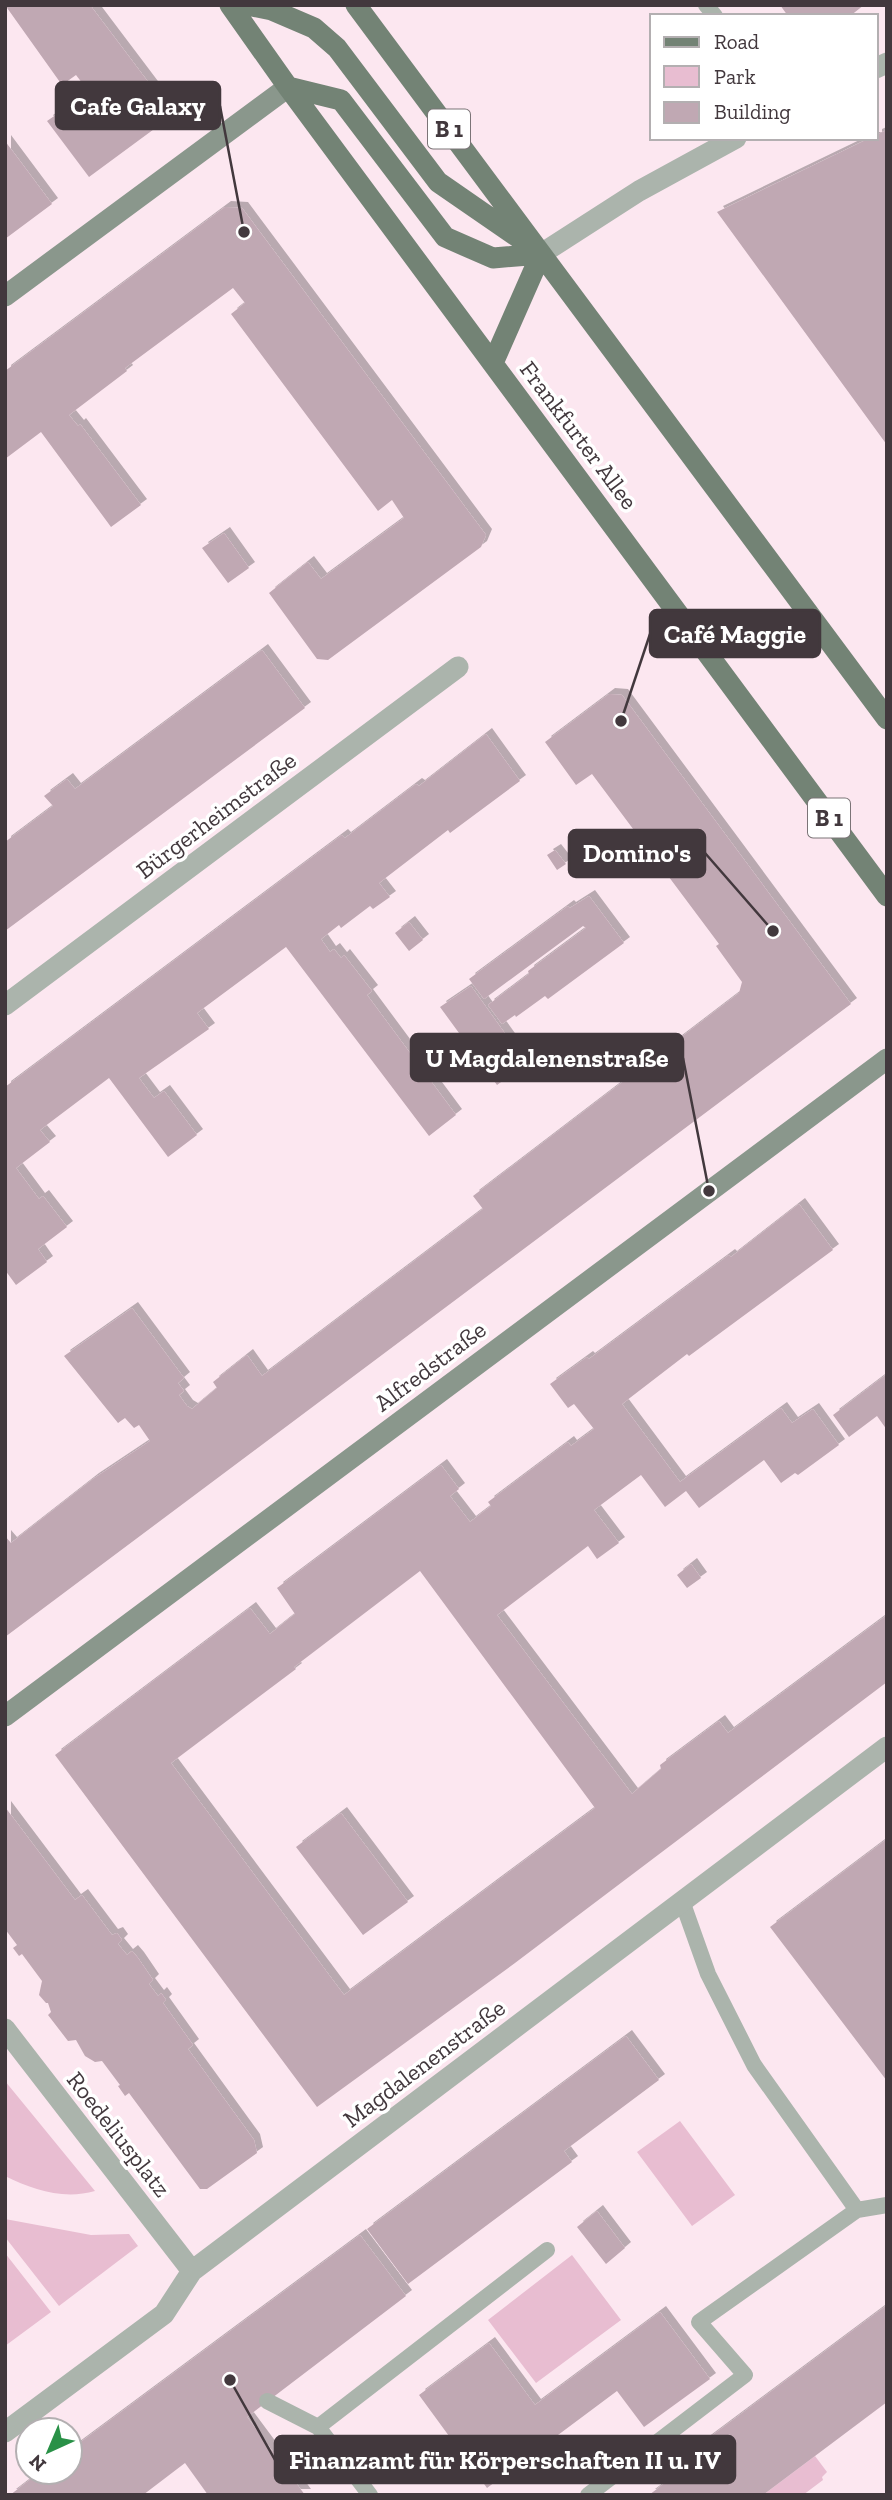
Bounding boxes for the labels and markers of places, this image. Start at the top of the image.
callout: Cafe Galaxy [56,82,220,129]
callout: Café Maggie [650,610,820,657]
callout: Domino's [569,830,705,877]
callout: U Magdalenenstraße [411,1034,683,1081]
callout: Finanzamt für Körperschaften II u. IV [275,2436,735,2483]

